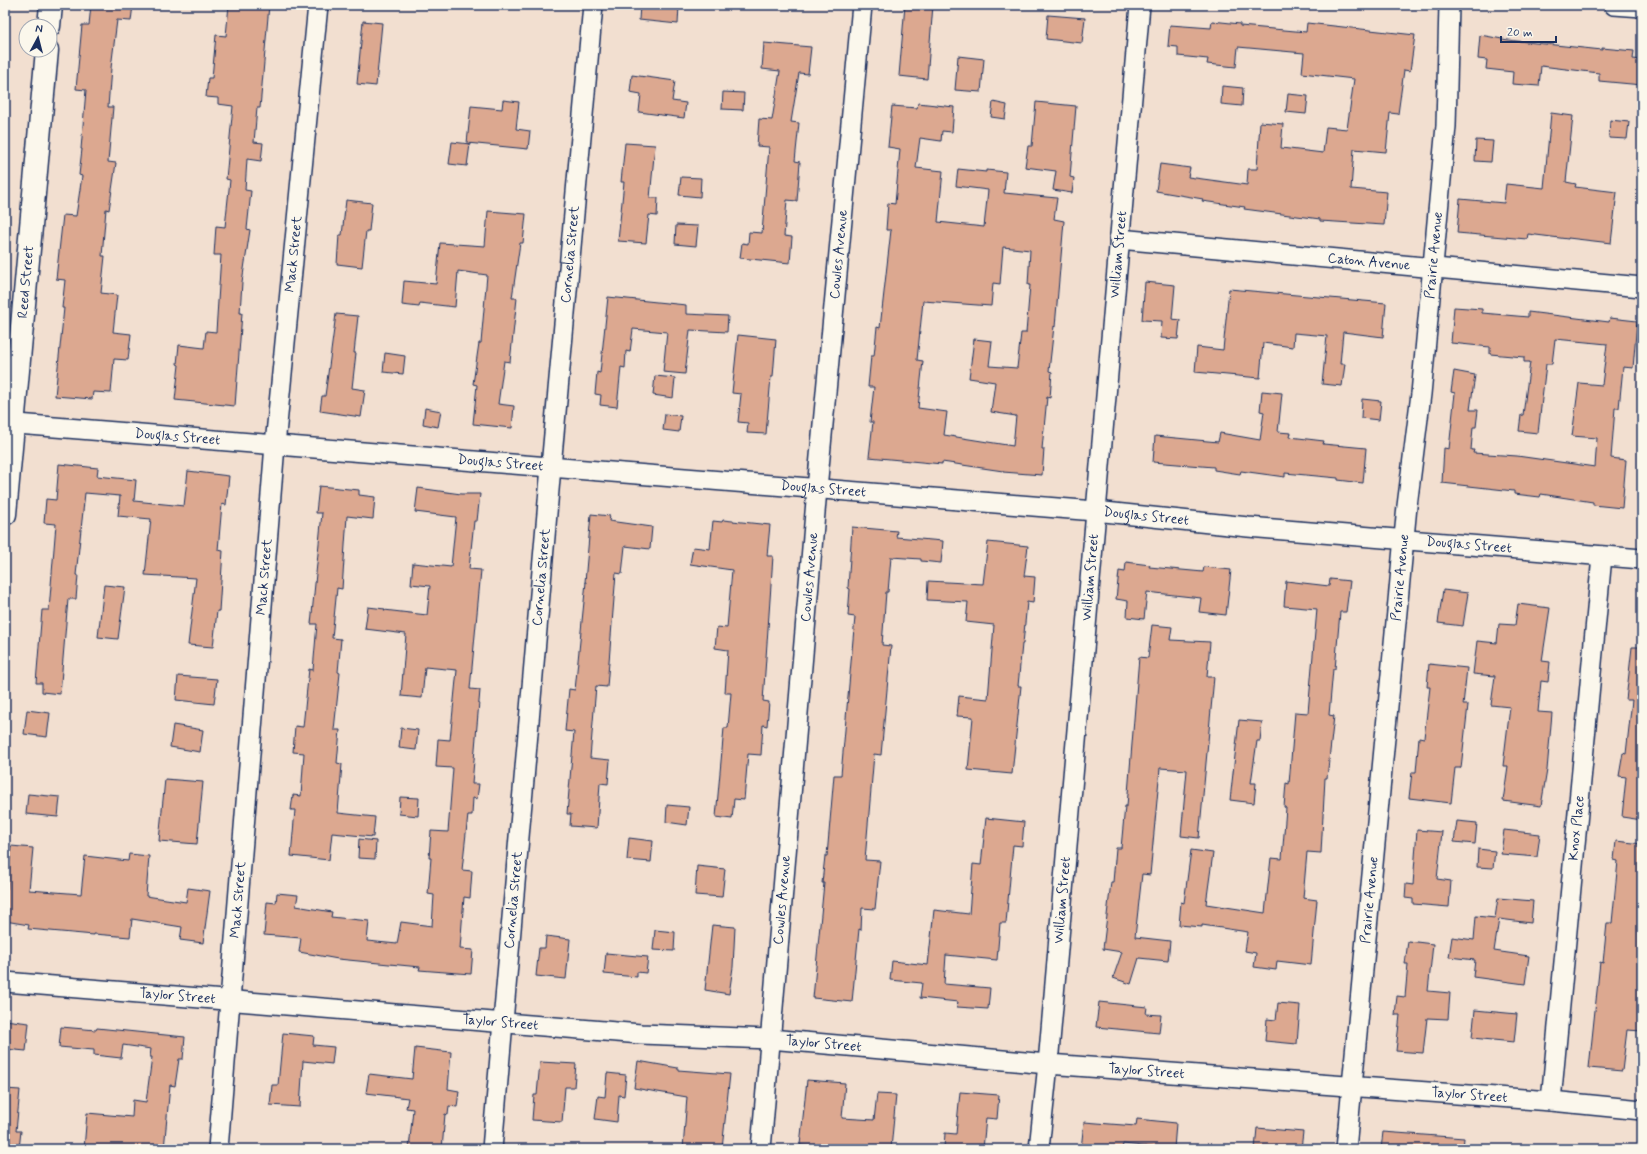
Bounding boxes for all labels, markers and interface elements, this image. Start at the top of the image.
north arrow [18,18,58,58]
scale bar [1501,18,1556,44]
text: N [35,22,44,36]
text: 20 m [1507,25,1533,41]
street label: Cornelia Street [557,204,584,304]
street label: Cowles Avenue [826,208,852,300]
street label: William Street [1106,210,1131,299]
street label: Prairie Avenue [1421,211,1447,300]
street label: Mack Street [281,214,306,293]
street label: Reed Street [14,244,38,319]
street label: Caton Avenue [1327,249,1412,275]
street label: Douglas Street [134,424,221,449]
street label: Douglas Street [457,451,544,475]
street label: Douglas Street [780,477,867,501]
street label: Douglas Street [1102,503,1190,530]
street label: Cornelia Street [528,527,555,627]
street label: Cowles Avenue [797,531,822,623]
street label: Douglas Street [1425,532,1512,557]
street label: William Street [1078,533,1103,622]
street label: Prairie Avenue [1387,533,1413,622]
street label: Mack Street [252,537,276,616]
street label: Knox Place [1565,795,1589,862]
street label: Cornelia Street [500,850,527,950]
street label: Cowles Avenue [769,854,795,945]
street label: William Street [1049,856,1075,944]
street label: Prairie Avenue [1357,856,1383,945]
street label: Mack Street [226,860,250,939]
street label: Taylor Street [139,984,216,1008]
street label: Taylor Street [462,1010,539,1035]
street label: Taylor Street [785,1031,862,1056]
street label: Taylor Street [1108,1059,1185,1083]
street label: Taylor Street [1431,1083,1508,1107]

